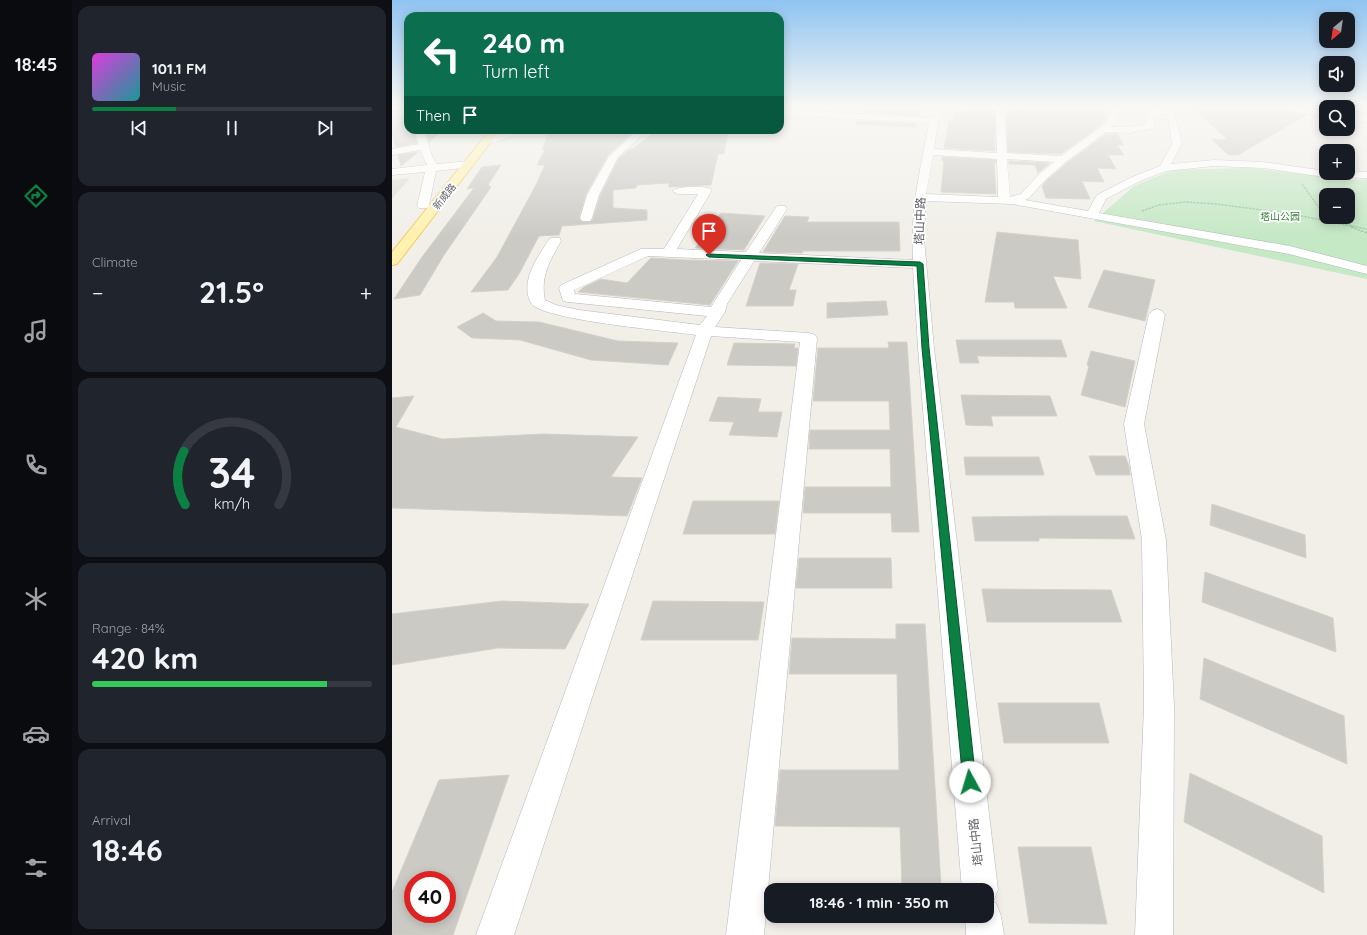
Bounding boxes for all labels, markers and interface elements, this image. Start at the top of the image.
north arrow [1319,12,1355,48]
map controls [1319,12,1355,224]
text: 240 m [482,25,565,60]
icon: left [416,28,468,80]
text: 18:45 [15,53,57,76]
button: sound [1319,56,1355,92]
text: 101.1 FM [152,59,207,78]
text: Turn left [482,60,550,83]
text: Music [152,78,186,94]
button: search [1319,100,1355,136]
icon: arrive [459,104,481,126]
text: Then [416,106,451,125]
icon: previous [128,117,150,139]
icon: pause [221,117,243,139]
icon: next [314,117,336,139]
button: + [1319,144,1355,180]
street label: 新威路 [430,181,459,212]
icon: directions [22,182,50,210]
button: − [1319,188,1355,224]
street label: 塔山中路 [911,197,928,245]
park label: 塔山公园 [1260,210,1300,223]
pin [692,214,726,255]
icon: arrive [698,220,720,242]
text: Climate [92,254,138,270]
text: 21.5° [199,273,264,311]
text: − [92,279,103,307]
text: + [360,279,372,307]
icon: music [22,317,50,345]
text: 34 [209,446,255,498]
icon: phone [22,451,50,479]
text: km/h [214,495,250,513]
icon: climate [22,585,50,613]
text: Range · 84% [92,620,165,636]
text: 420 km [92,639,198,677]
icon: car [22,720,50,748]
position arrow [949,761,991,803]
text: Arrival [92,812,131,828]
street label: 塔山中路 [966,817,985,867]
text: 18:46 [92,831,163,869]
icon: filters [22,854,50,882]
speed limit sign: 40 [404,871,456,923]
text: 18:46 · 1 min · 350 m [809,893,949,912]

